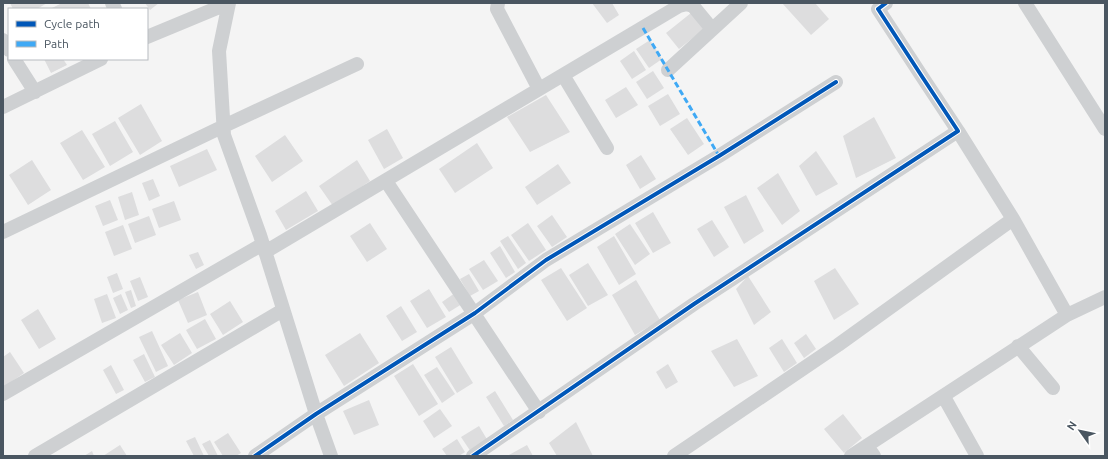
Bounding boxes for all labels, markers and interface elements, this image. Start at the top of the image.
legend [8,8,148,60]
text: Cycle path [44,17,100,30]
text: Path [44,37,69,50]
north arrow [1060,411,1100,451]
text: N [1064,419,1079,432]

